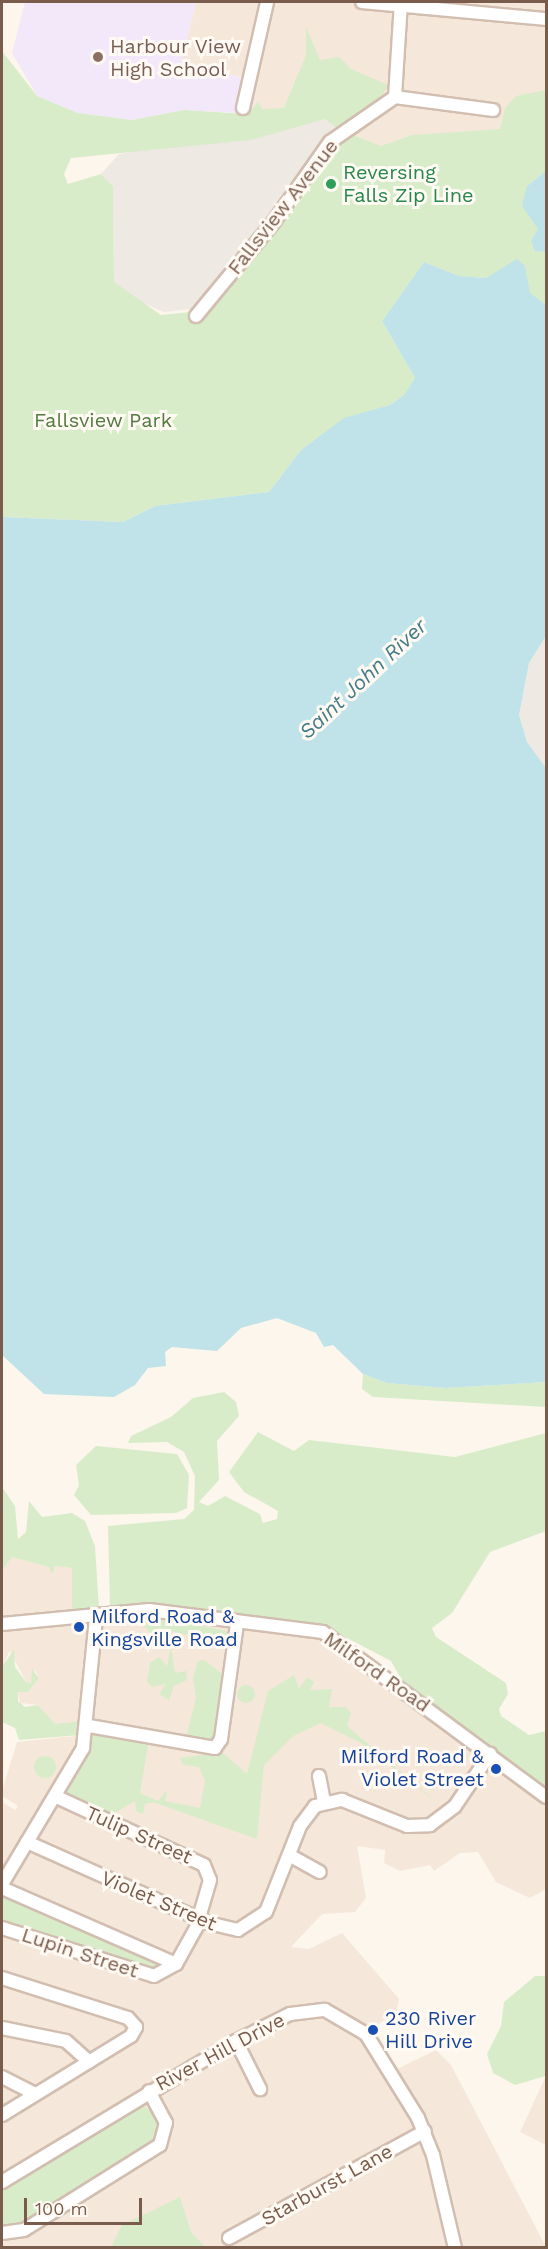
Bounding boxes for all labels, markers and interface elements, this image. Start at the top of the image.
place label: Harbour View High School [110,34,242,81]
marker: Harbour View High School [91,50,105,64]
street label: Fallsview Avenue [222,134,344,280]
place label: Reversing Falls Zip Line [343,160,474,207]
marker: Reversing Falls Zip Line [324,177,338,191]
park label: Fallsview Park [34,408,172,432]
water label: Saint John River [294,613,432,745]
place label: Milford Road & Kingsville Road [91,1604,238,1651]
marker: Milford Road & Kingsville Road [72,1620,86,1634]
street label: Milford Road [319,1627,435,1717]
place label: Milford Road & Violet Street [341,1745,484,1792]
marker: Milford Road & Violet Street [489,1762,503,1776]
street label: Tulip Street [82,1801,196,1869]
street label: Violet Street [98,1866,220,1936]
street label: Lupin Street [19,1923,141,1983]
place label: 230 River Hill Drive [385,2006,476,2053]
street label: River Hill Drive [151,2008,289,2096]
marker: 230 River Hill Drive [366,2023,380,2037]
street label: Starburst Lane [257,2139,397,2231]
scale bar [27,2186,146,2224]
text: 100 m [35,2198,88,2219]

